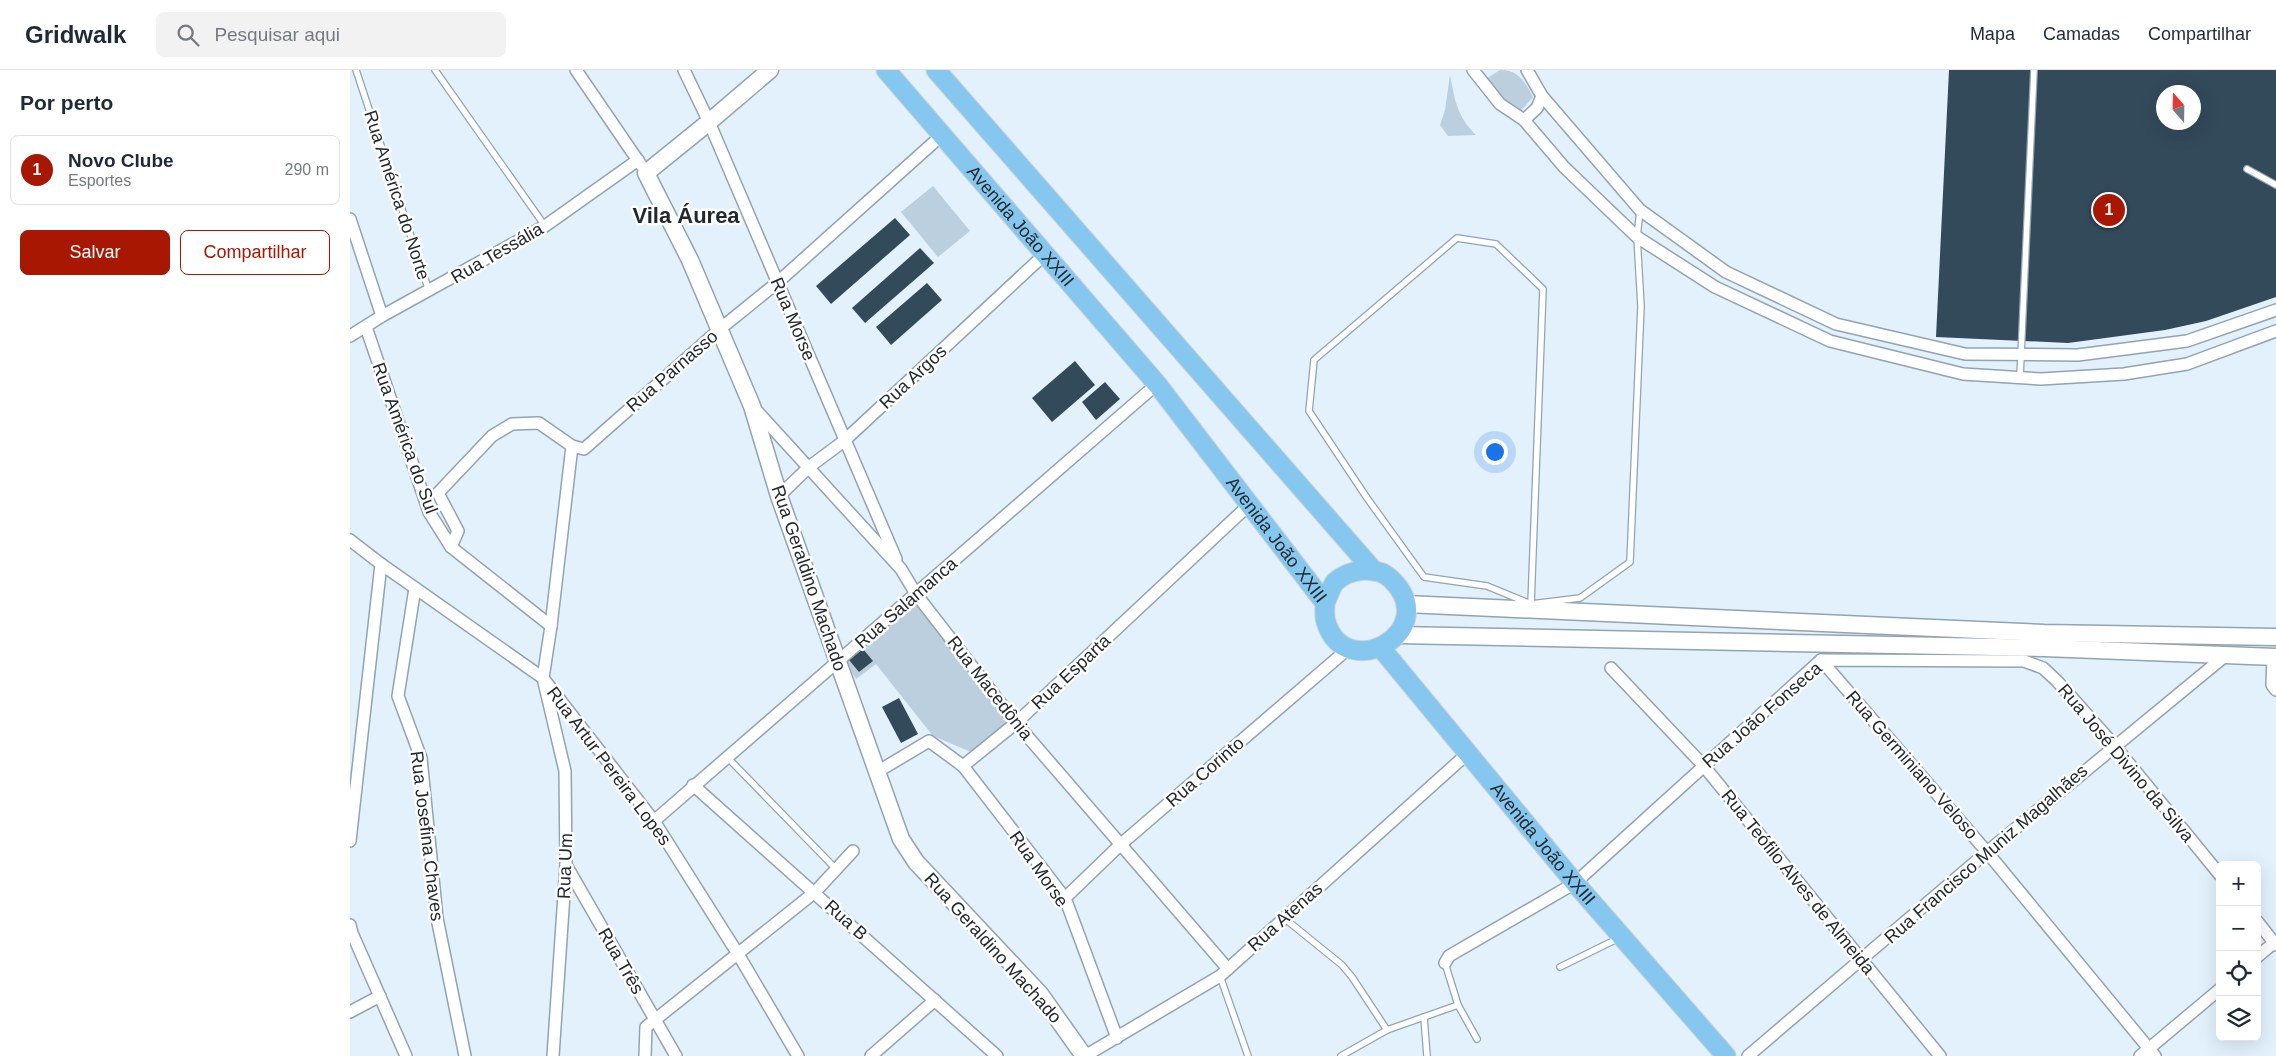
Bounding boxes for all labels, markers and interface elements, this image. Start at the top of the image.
search box [156,12,506,57]
text: Gridwalk [25,21,126,48]
icon: search [174,21,202,49]
text: Pesquisar aqui [214,24,340,45]
text: Mapa [1970,24,2015,44]
text: Camadas [2043,24,2120,44]
text: Compartilhar [2148,24,2251,44]
north arrow [2156,85,2201,130]
text: Por perto [20,91,113,114]
street label: Rua América do Norte [360,108,434,282]
text: Novo Clube [68,150,174,171]
text: 1 [33,161,41,178]
text: 290 m [285,161,329,178]
street label: Avenida João XXIII [963,162,1078,290]
text: Esportes [68,172,131,189]
pin: 1 [2093,191,2125,229]
district label: Vila Áurea [632,203,740,228]
street label: Rua Tessália [448,218,547,287]
button: Salvar [20,230,170,275]
button: Compartilhar [180,230,330,275]
street label: Rua Morse [767,275,819,363]
street label: Rua Parnasso [622,326,722,416]
street label: Rua Argos [875,341,951,413]
street label: Rua América do Sul [368,360,442,516]
your location [1482,439,1508,465]
street label: Avenida João XXIII [1222,473,1331,606]
street label: Rua Geraldino Machado [768,482,850,674]
street label: Rua Salamanca [851,553,962,653]
street label: Rua Esparta [1028,630,1115,713]
street label: Rua Macedônia [943,632,1037,745]
street label: Rua João Fonseca [1698,657,1826,772]
street label: Rua José Divino da Silva [2054,680,2199,847]
street label: Rua Artur Pereira Lopes [543,683,675,849]
street label: Rua Germiniano Veloso [1842,687,1982,843]
street label: Rua Corinto [1162,733,1248,811]
street label: Rua Josefina Chaves [407,750,447,922]
street label: Rua Francisco Muniz Magalhães [1881,760,2091,948]
street label: Avenida João XXIII [1486,779,1599,909]
street label: Rua Teófilo Alves de Almeida [1717,786,1879,979]
street label: Rua Morse [1006,827,1072,911]
street label: Rua Um [554,833,576,899]
map controls [2216,861,2261,1041]
button: + [2216,861,2261,906]
street label: Rua Geraldino Machado [920,869,1066,1027]
street label: Rua Atenas [1244,878,1326,956]
street label: Rua B [821,896,871,944]
button: − [2216,906,2261,951]
street label: Rua Três [594,924,648,998]
button: locate [2216,951,2261,996]
button: layers [2216,996,2261,1041]

